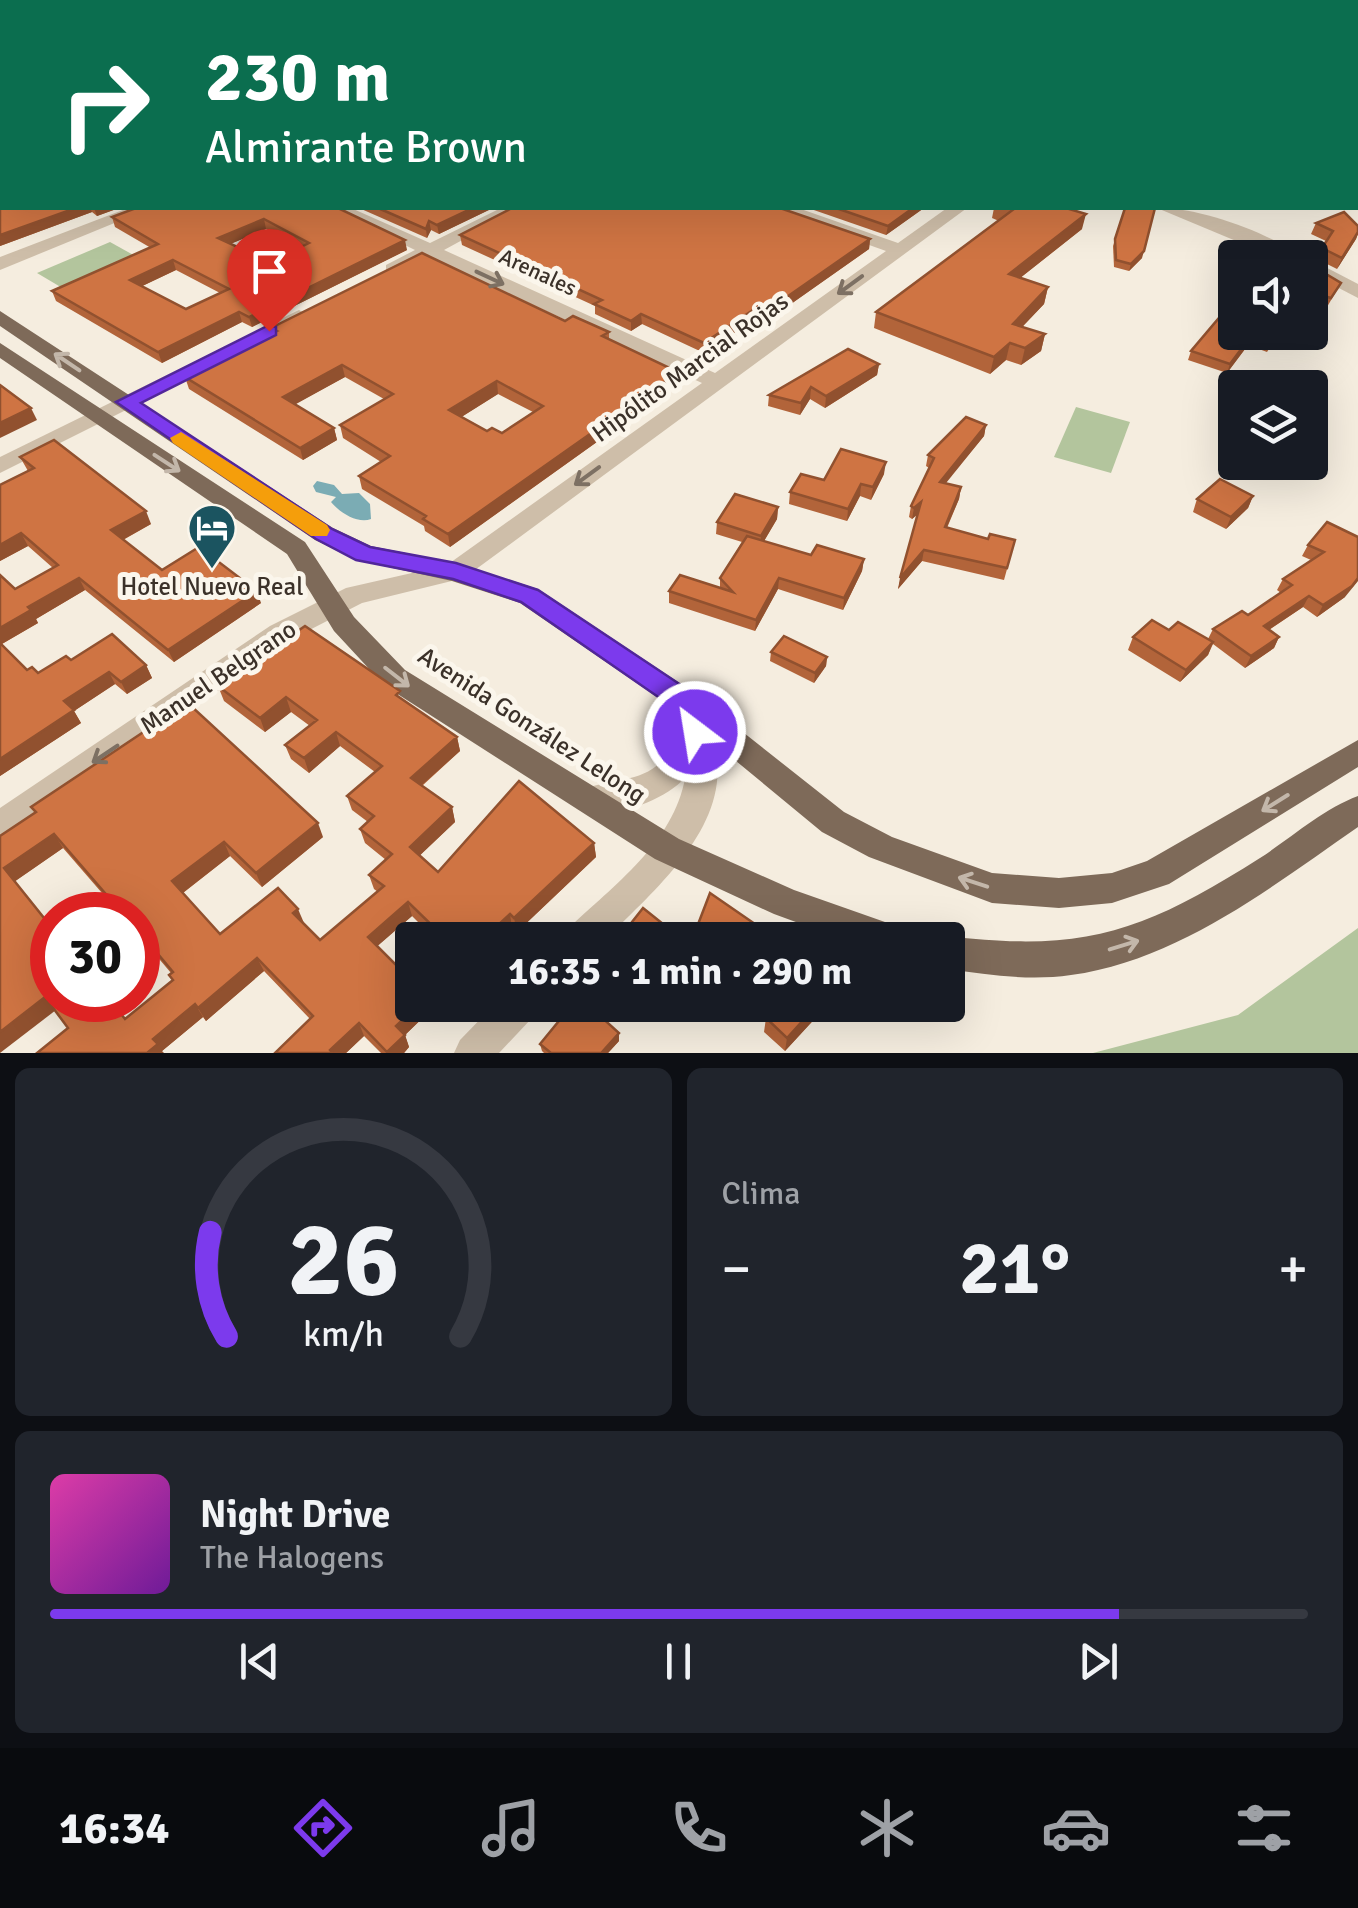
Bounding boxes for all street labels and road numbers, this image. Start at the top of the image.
street label: Arenales [495,242,581,302]
street label: Hipólito Marcial Rojas [586,285,794,449]
street label: Manuel Belgrano [134,613,302,741]
street label: Avenida González Lelong [412,640,652,810]

